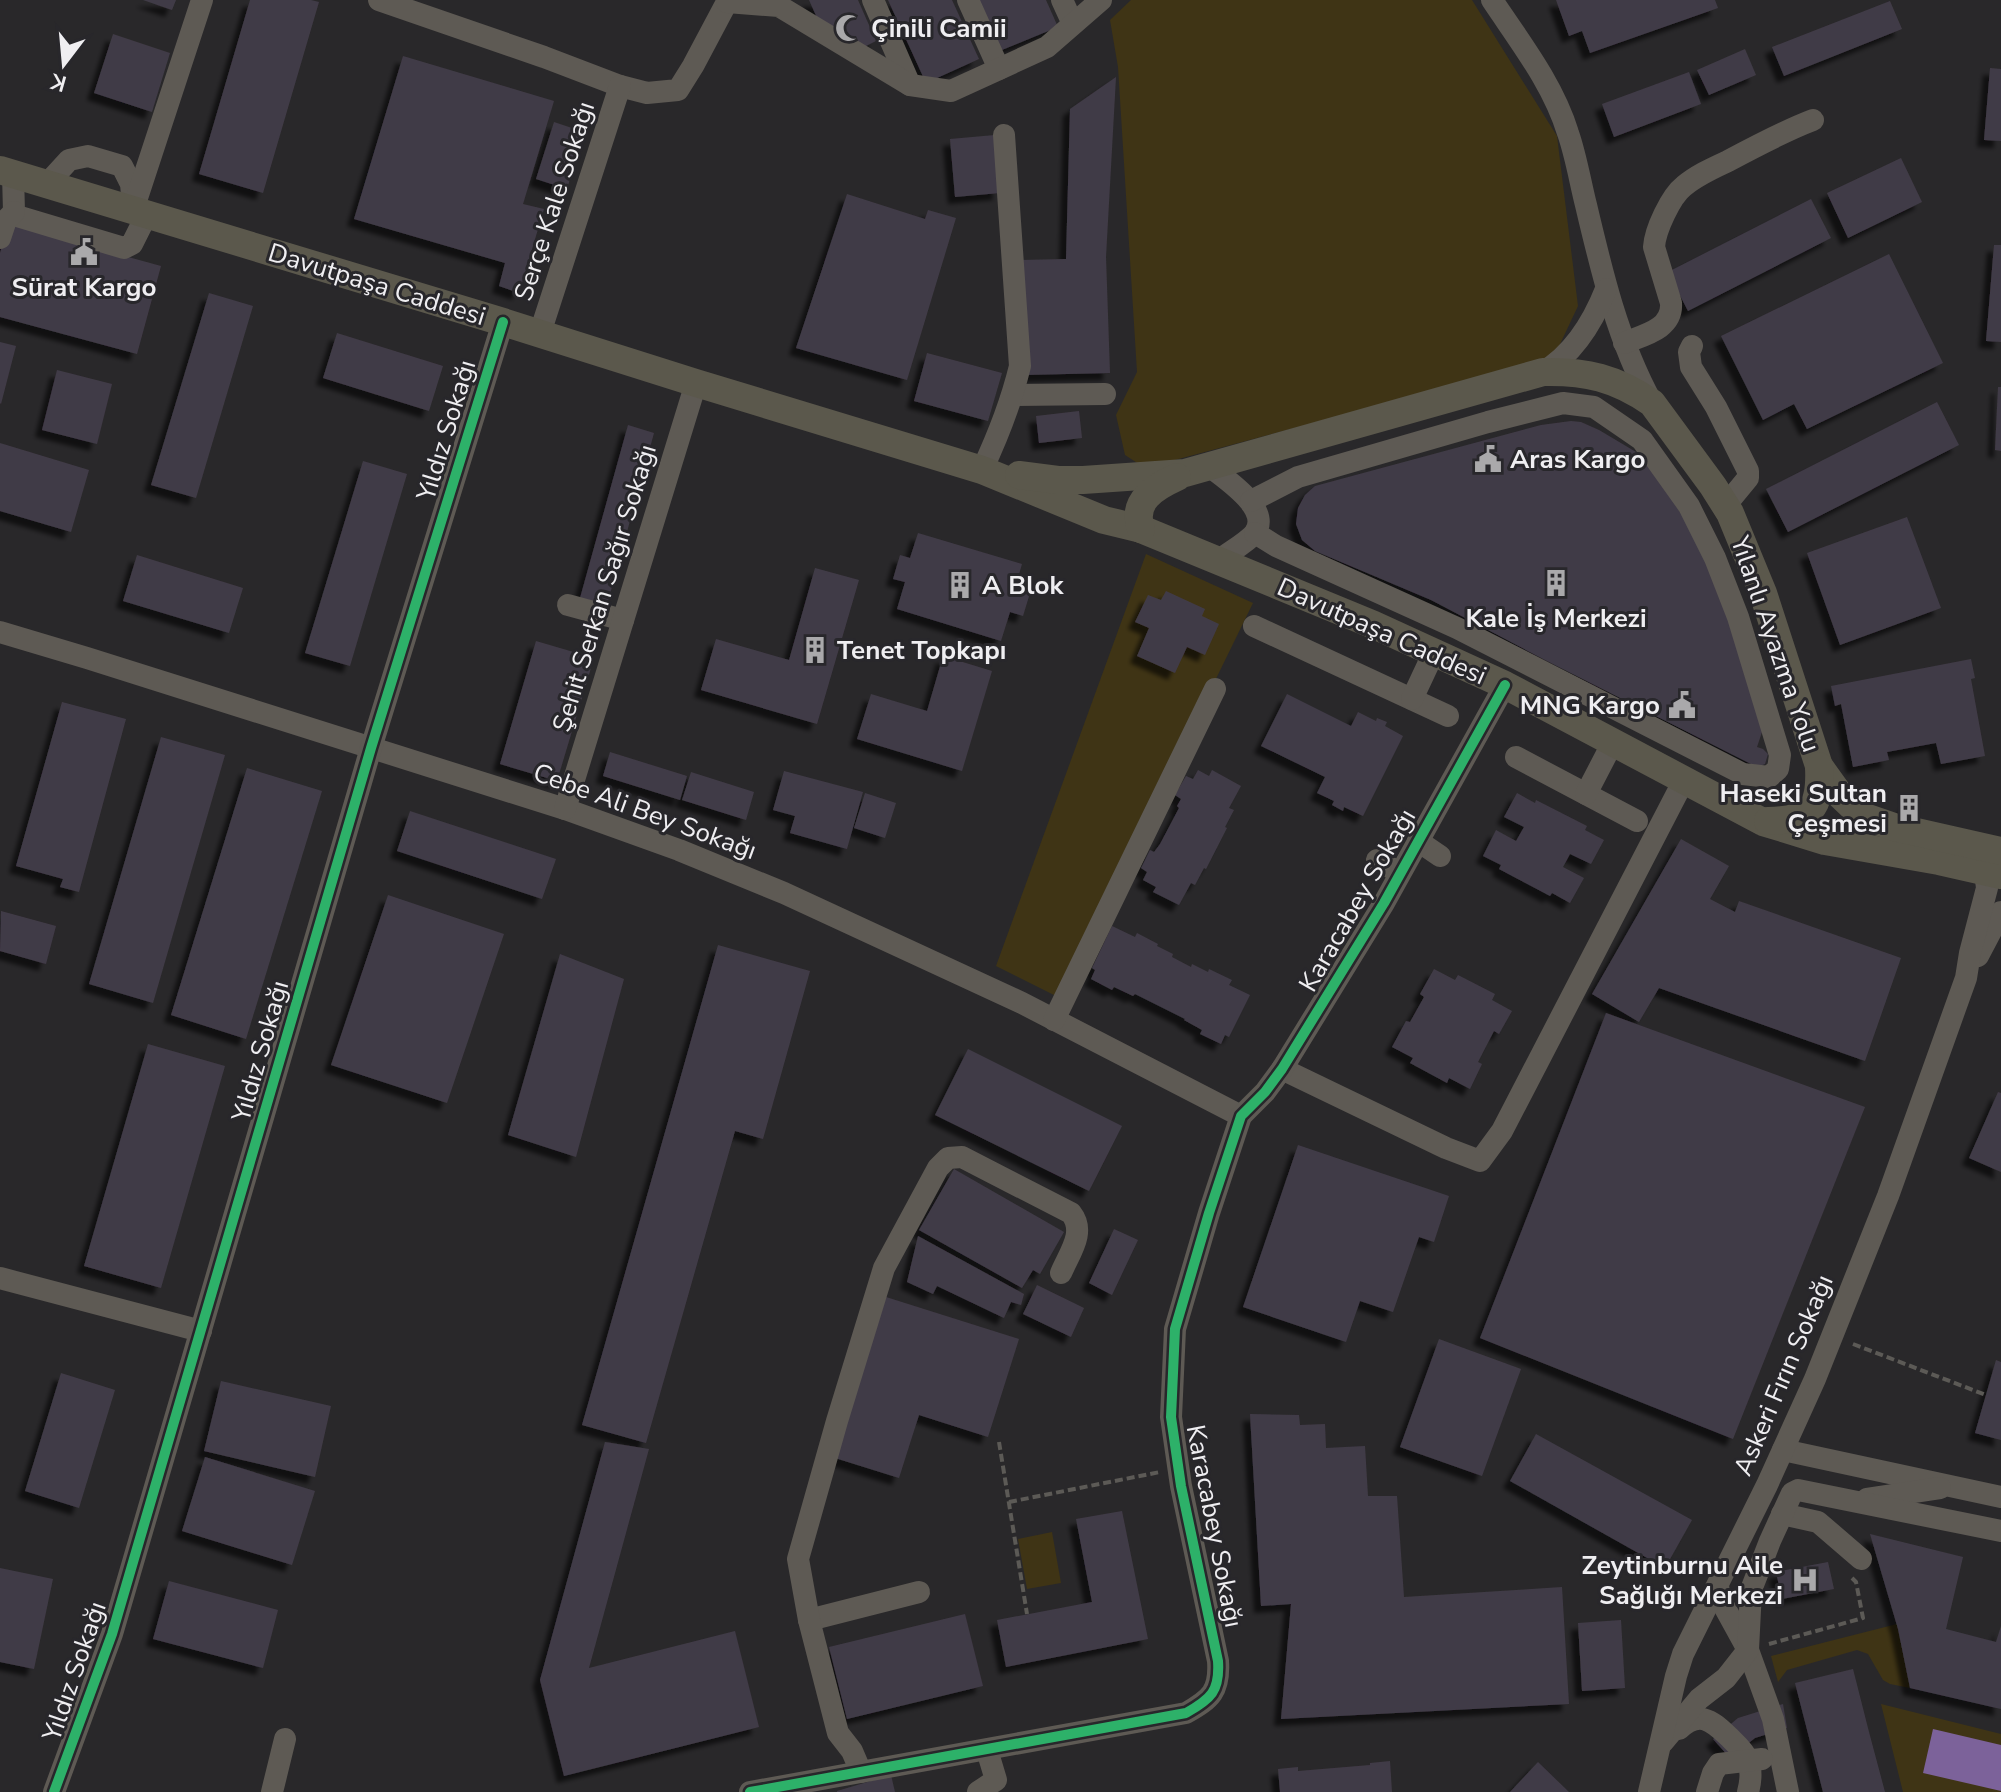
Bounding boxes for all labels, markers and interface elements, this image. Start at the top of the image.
place label: Çinili Camii [871,11,1007,46]
mosque icon: Çinili Camii [834,13,864,43]
north arrow [24,24,104,104]
text: K [46,65,70,99]
street label: Serçe Kale Sokağı [506,97,603,305]
street label: Davutpaşa Caddesi [264,235,490,334]
public building icon: Sürat Kargo [69,237,99,267]
place label: Sürat Kargo [12,270,156,305]
street label: Yıldız Sokağı [408,356,484,506]
street label: Şehit Serkan Sağır Sokağı [544,440,665,736]
place label: Aras Kargo [1510,442,1646,477]
public building icon: Aras Kargo [1473,444,1503,474]
street label: Yılanlı Ayazma Yolu [1722,531,1829,757]
place label: A Blok [982,568,1064,603]
building icon: Kale İş Merkezi [1541,568,1571,598]
building icon: A Blok [945,570,975,600]
street label: Davutpaşa Caddesi [1272,570,1492,693]
place label: Kale İş Merkezi [1465,601,1647,636]
place label: Tenet Topkapı [837,633,1006,668]
building icon: Tenet Topkapı [800,635,830,665]
place label: MNG Kargo [1520,688,1660,723]
public building icon: MNG Kargo [1667,690,1697,720]
street label: Cebe Ali Bey Sokağı [528,755,761,868]
place label: Haseki Sultan Çeşmesi [1719,776,1887,841]
building icon: Haseki Sultan Çeşmesi [1894,793,1924,823]
street label: Karacabey Sokağı [1291,802,1424,998]
street label: Yıldız Sokağı [223,976,297,1127]
street label: Askeri Fırın Sokağı [1725,1269,1842,1481]
street label: Karacabey Sokağı [1178,1422,1251,1631]
place label: Zeytinburnu Aile Sağlığı Merkezi [1582,1548,1783,1613]
hospital icon: Zeytinburnu Aile Sağlığı Merkezi [1790,1565,1820,1595]
street label: Yıldız Sokağı [34,1597,115,1747]

